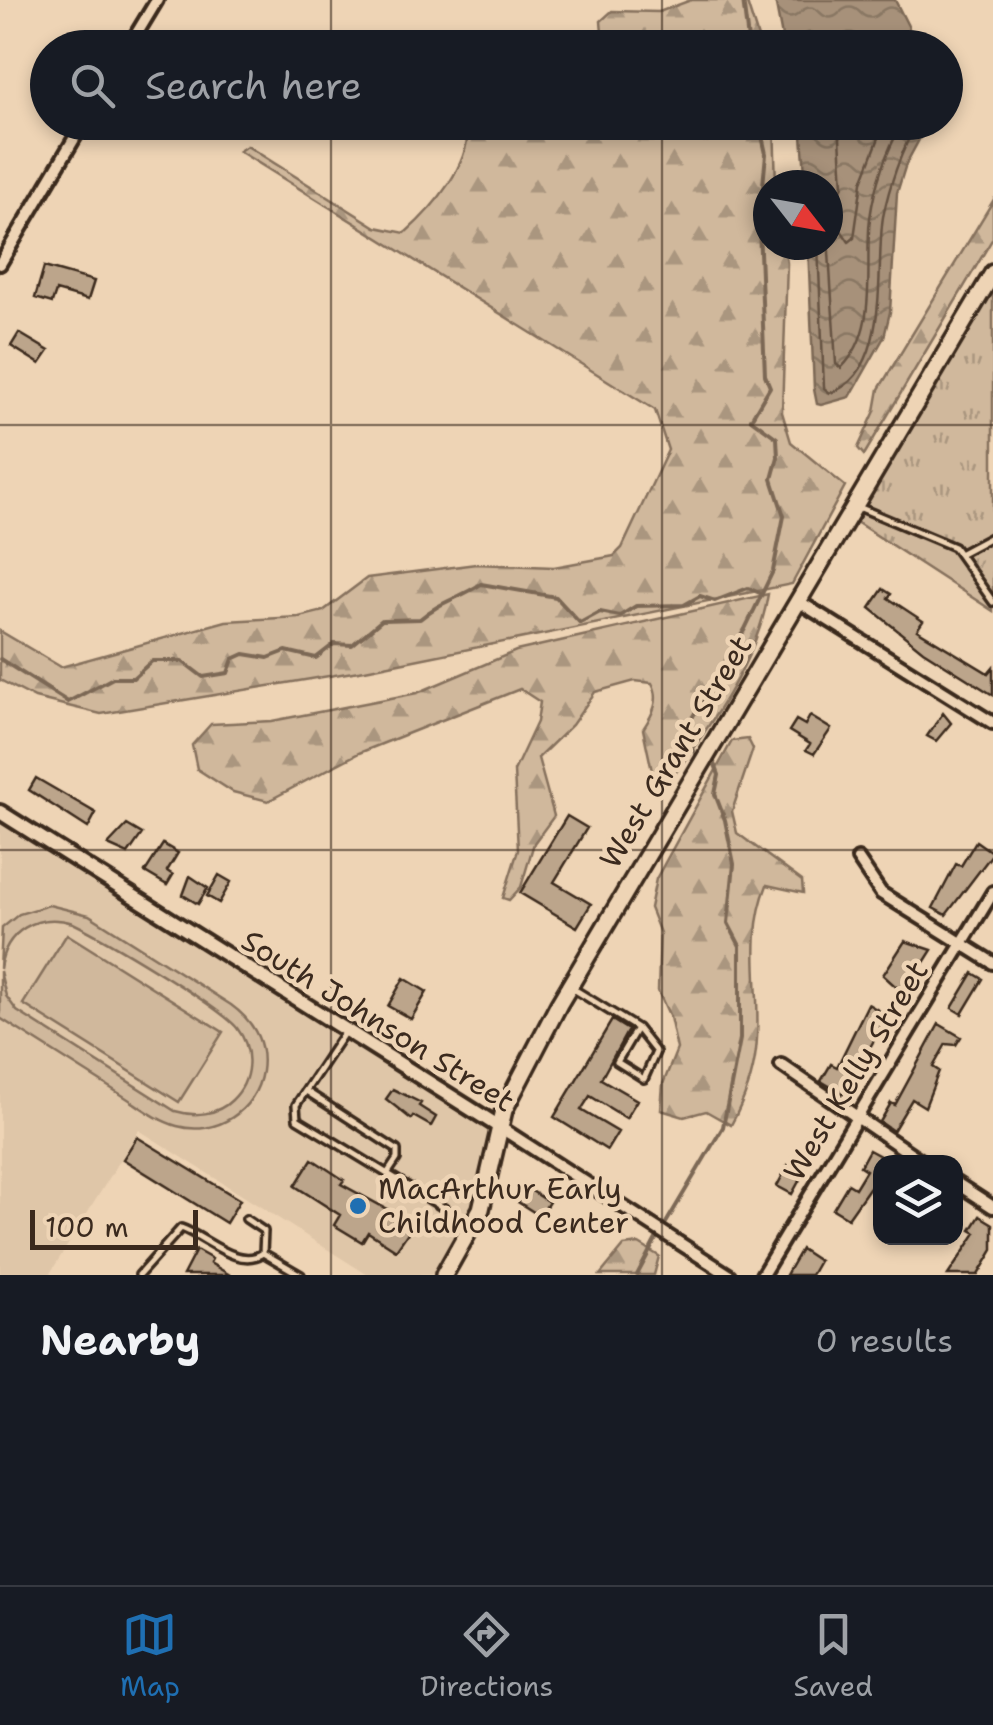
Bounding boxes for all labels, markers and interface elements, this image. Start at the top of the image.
search box [30,30,963,140]
icon: search [65,58,120,113]
text: Search here [145,60,362,111]
north arrow [753,170,843,260]
street label: West Grant Street [590,628,761,876]
street label: South Johnson Street [234,920,523,1121]
street label: West Kelly Street [774,953,937,1188]
map controls [873,1155,963,1245]
button: layers [873,1155,963,1245]
place label: MacArthur Early Childhood Center [378,1168,629,1243]
marker: MacArthur Early Childhood Center [347,1195,369,1217]
scale bar [30,1205,198,1250]
text: 100 m [45,1208,129,1246]
text: Nearby [40,1312,200,1368]
text: 0 results [816,1319,953,1362]
tab: Map [120,1607,180,1705]
tab: Directions [420,1607,553,1705]
tab: Saved [793,1607,873,1705]

